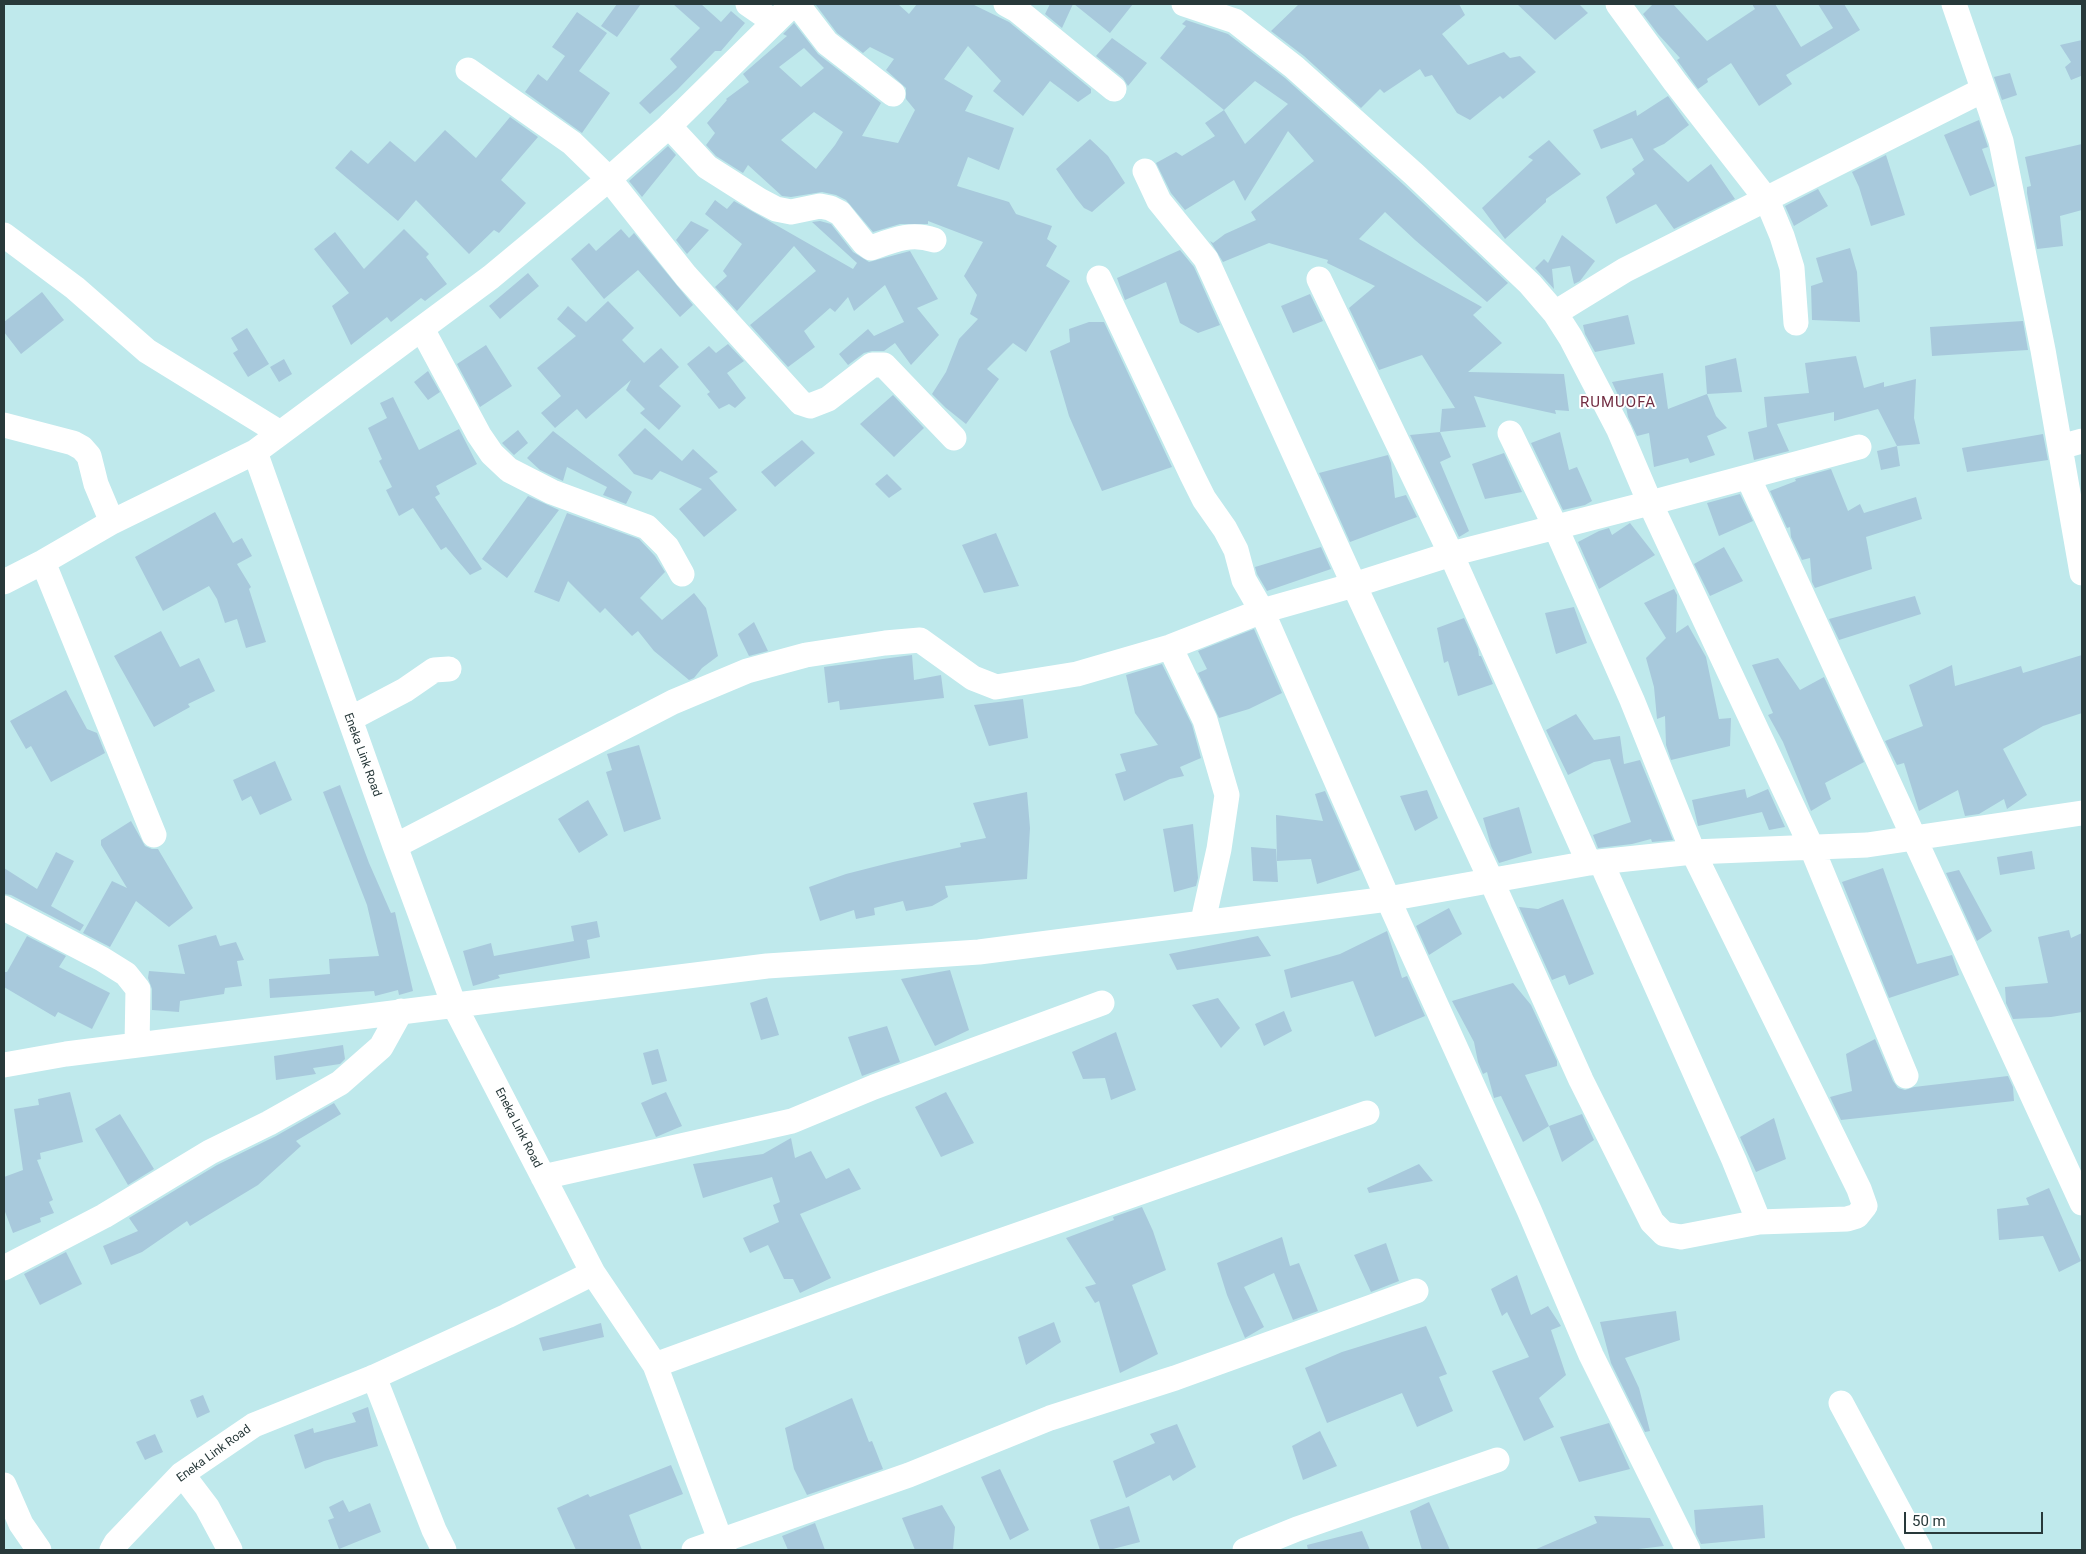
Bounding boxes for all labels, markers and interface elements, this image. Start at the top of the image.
district label: RUMUOFA [1579,394,1657,412]
street label: Eneka Link Road [340,711,384,799]
street label: Eneka Link Road [492,1086,544,1170]
street label: Eneka Link Road [174,1422,254,1486]
scale bar [1906,1502,2045,1534]
text: 50 m [1912,1512,1946,1530]

